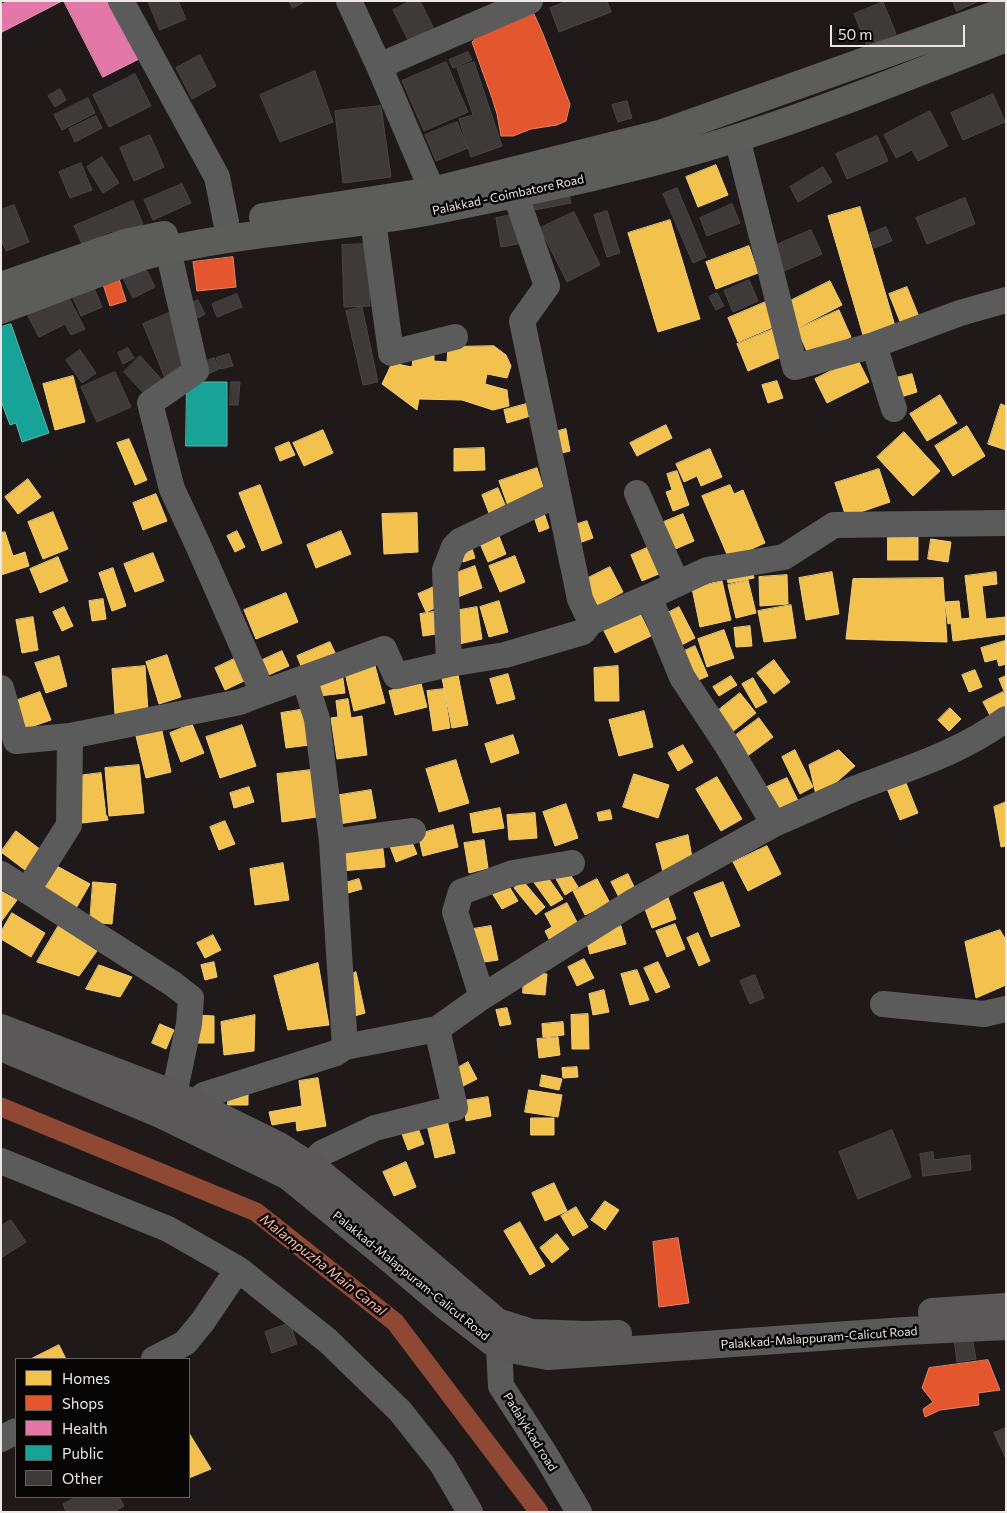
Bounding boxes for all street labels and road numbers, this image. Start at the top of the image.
street label: Palakkad - Coimbatore Road [431,172,585,218]
street label: Palakkad-Malappuram-Calicut Road [330,1208,492,1344]
street label: Palakkad-Malappuram-Calicut Road [720,1324,918,1352]
street label: Padalykkad road [500,1390,560,1474]

